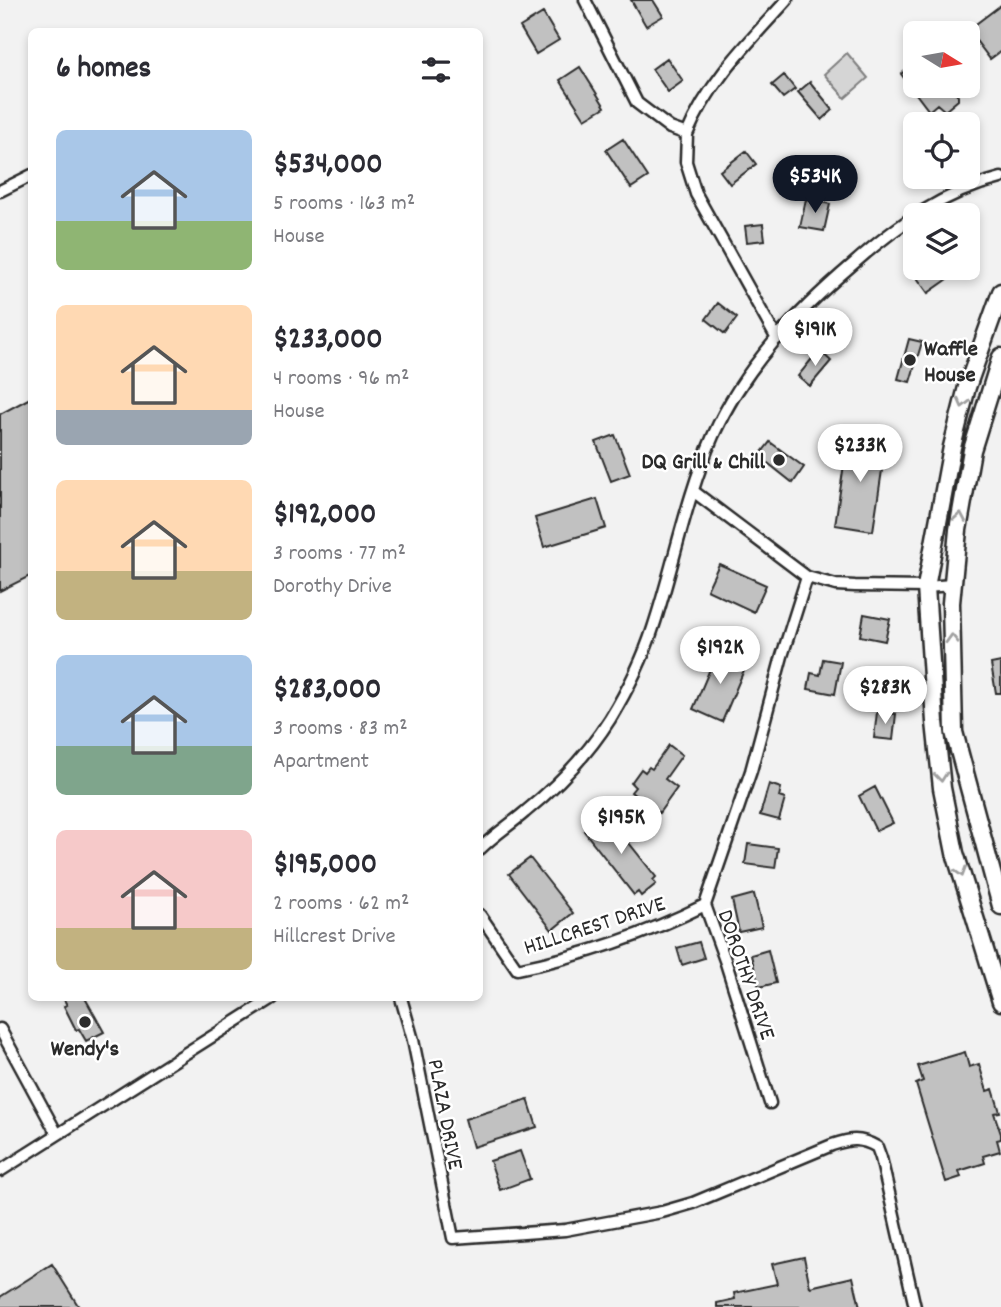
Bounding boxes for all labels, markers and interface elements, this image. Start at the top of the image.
north arrow [903,21,980,98]
map controls [903,21,980,280]
text: 6 homes [56,49,151,92]
icon: filters [417,51,455,89]
button: locate [903,112,980,189]
text: $534,000 [273,145,383,188]
pin: $534K [766,156,864,215]
icon: home [112,158,196,242]
text: $534K [789,161,841,194]
text: 5 rooms · 163 m² [273,188,415,221]
button: layers [903,203,980,280]
text: House [273,221,325,254]
pin: $191K [766,308,864,368]
text: $191K [794,314,836,347]
text: $233,000 [273,320,383,363]
icon: home [112,333,196,417]
place label: Waffle House [924,334,978,393]
marker: Waffle House [902,352,918,368]
text: 4 rooms · 96 m² [273,363,409,396]
text: House [273,396,325,429]
one-way arrow [957,397,971,409]
pin: $233K [811,424,909,484]
text: $233K [834,430,886,463]
place label: DQ Grill & Chill [641,447,766,480]
marker: DQ Grill & Chill [771,452,787,468]
text: $192,000 [273,495,376,538]
icon: home [112,508,196,592]
one-way arrow [952,511,967,523]
text: 3 rooms · 77 m² [273,538,406,571]
text: Dorothy Drive [273,571,392,604]
pin: $192K [671,626,769,686]
text: $192K [696,632,744,665]
one-way arrow [944,633,960,644]
pin: $283K [836,666,934,726]
text: $283,000 [273,670,381,713]
text: $283K [859,672,911,705]
icon: home [112,683,196,767]
text: 3 rooms · 83 m² [273,713,408,746]
text: Apartment [273,746,369,779]
one-way arrow [933,772,948,783]
pin: $195K [572,796,670,856]
text: $195K [597,802,645,835]
text: $195,000 [273,845,377,888]
icon: home [112,858,196,942]
one-way arrow [952,866,967,878]
text: 2 rooms · 62 m² [273,888,409,921]
street label: HILLCREST DRIVE [520,889,671,966]
street label: DOROTHY DRIVE [707,906,783,1045]
text: Hillcrest Drive [273,921,396,954]
marker: Wendy's [77,1014,93,1030]
place label: Wendy's [51,1034,119,1067]
street label: PLAZA DRIVE [417,1057,471,1173]

